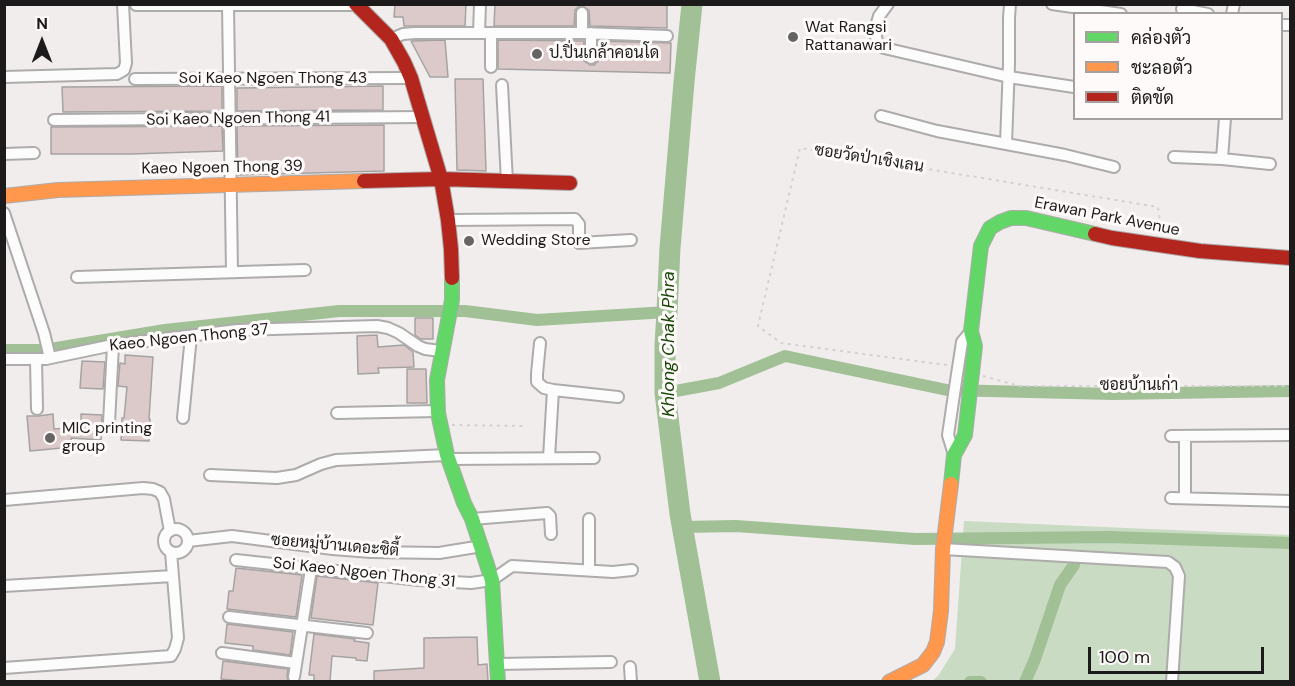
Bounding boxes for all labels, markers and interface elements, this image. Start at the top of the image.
north arrow [12,12,72,72]
legend [1073,12,1283,120]
text: N [36,13,48,34]
place label: Wat Rangsi Rattanawari [805,18,892,56]
text: คล่องตัว [1131,26,1191,50]
marker: Wat Rangsi Rattanawari [786,30,800,44]
place label: ป.ปิ่นเกล้าคอนโด [549,44,659,64]
marker: ป.ปิ่นเกล้าคอนโด [530,47,544,61]
text: ชะลอตัว [1131,56,1193,80]
street label: Soi Kaeo Ngoen Thong 43 [179,69,367,89]
text: ติดขัด [1131,86,1174,110]
street label: Soi Kaeo Ngoen Thong 41 [146,108,330,130]
street label: ซอยวัดป่าเชิงเลน [813,141,925,177]
street label: Kaeo Ngoen Thong 39 [141,157,303,179]
street label: Erawan Park Avenue [1033,193,1181,241]
place label: Wedding Store [481,231,591,251]
marker: Wedding Store [462,234,476,248]
water label: Khlong Chak Phra [658,271,680,417]
street label: Kaeo Ngoen Thong 37 [108,320,270,356]
street label: ซอยบ้านเก่า [1100,376,1178,396]
place label: MIC printing group [62,419,152,457]
marker: MIC printing group [43,431,57,445]
street label: ซอยหมู่บ้านเดอะซิตี้ [270,531,400,561]
street label: Soi Kaeo Ngoen Thong 31 [272,554,456,592]
scale bar [1091,635,1266,673]
text: 100 m [1099,645,1150,669]

